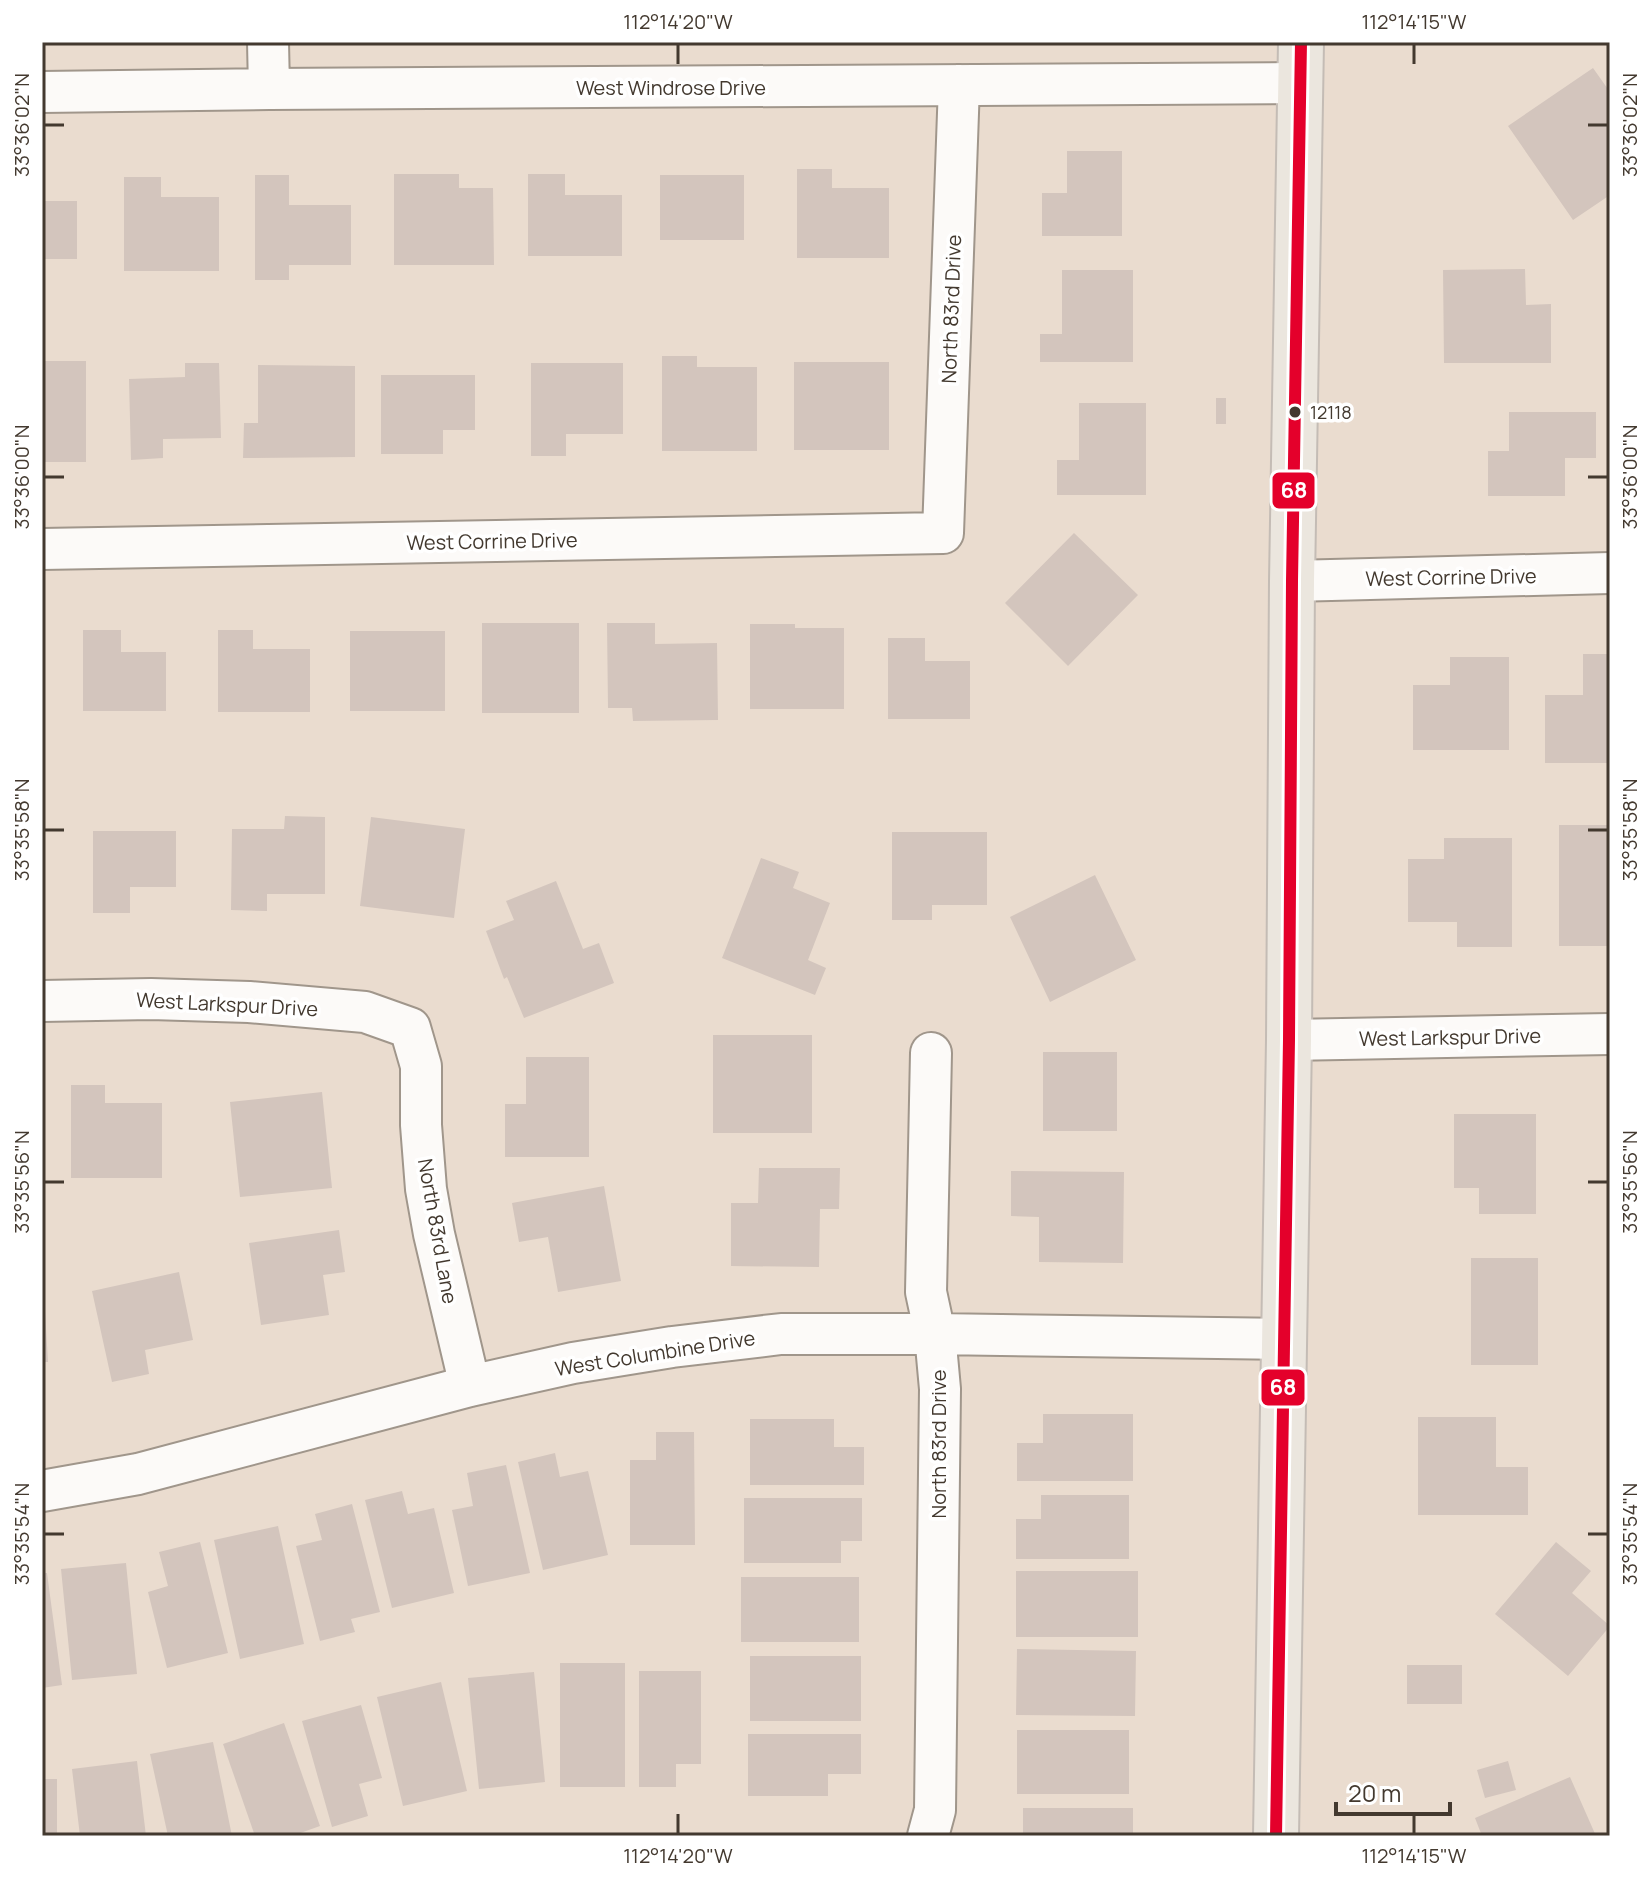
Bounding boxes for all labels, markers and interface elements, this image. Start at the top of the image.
text: 112°14'20"W [623,8,733,35]
text: 112°14'15"W [1361,8,1467,35]
text: 33°36'02"N [8,73,35,177]
text: 33°36'02"N [1616,73,1643,177]
street label: West Windrose Drive [576,74,766,101]
street label: North 83rd Drive [935,234,967,384]
place label: 12118 [1310,400,1352,424]
marker: 12118 [1287,404,1303,420]
text: 33°36'00"N [8,425,35,529]
text: 33°36'00"N [1616,425,1643,529]
line badge: 68 [1271,471,1316,510]
text: 68 [1280,475,1308,505]
street label: West Corrine Drive [406,526,578,556]
street label: West Corrine Drive [1365,562,1537,592]
text: 33°35'58"N [8,779,35,881]
text: 33°35'58"N [1616,779,1643,881]
street label: West Larkspur Drive [135,986,319,1022]
street label: West Larkspur Drive [1359,1022,1541,1052]
text: 33°35'56"N [8,1130,35,1234]
text: 33°35'56"N [1616,1130,1643,1234]
street label: North 83rd Lane [412,1156,464,1306]
street label: West Columbine Drive [553,1324,757,1382]
line badge: 68 [1260,1368,1306,1407]
street label: North 83rd Drive [925,1370,952,1518]
text: 68 [1269,1372,1297,1402]
text: 33°35'54"N [8,1483,35,1585]
text: 33°35'54"N [1616,1483,1643,1585]
scale bar [1336,1766,1450,1816]
text: 20 m [1348,1776,1401,1809]
text: 112°14'20"W [623,1842,733,1869]
text: 112°14'15"W [1361,1842,1467,1869]

